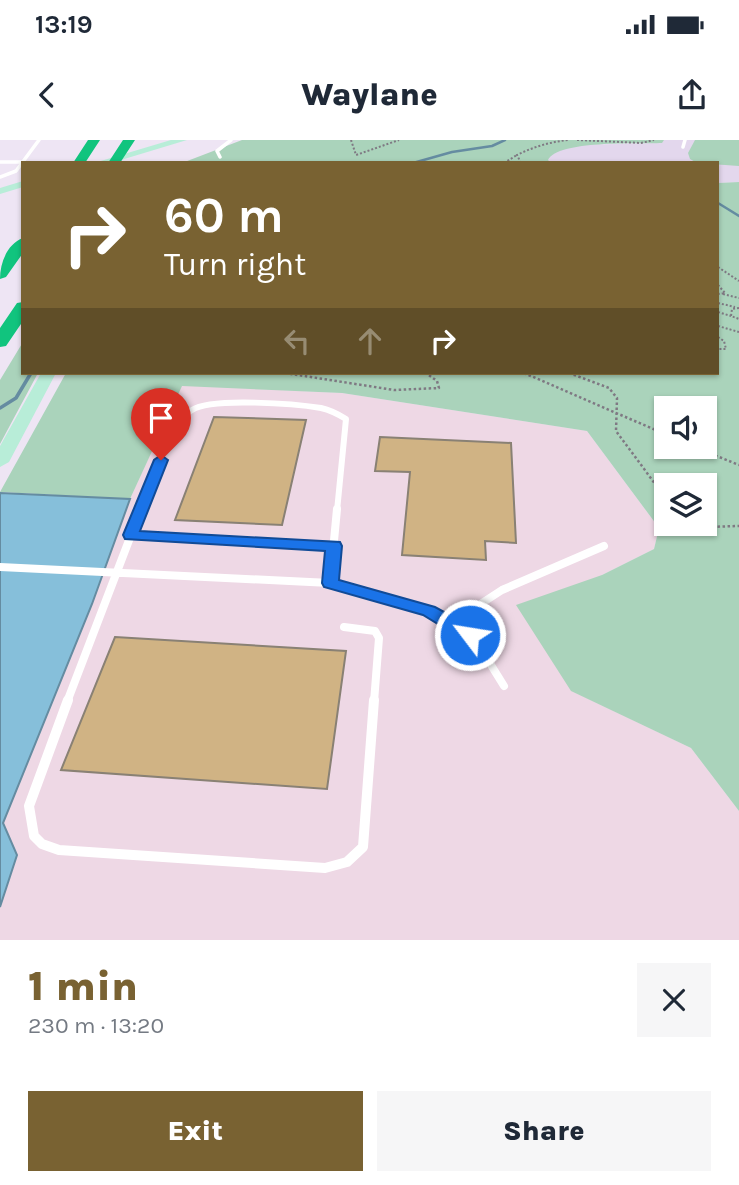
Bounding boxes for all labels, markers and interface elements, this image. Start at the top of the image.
text: 13:19 [35,9,93,40]
icon: back [28,76,66,114]
text: Waylane [301,76,438,113]
icon: share [673,76,711,114]
text: 60 m [164,187,284,244]
icon: right [49,189,140,280]
text: Turn right [164,246,306,283]
icon: left [278,322,316,360]
icon: ahead [351,322,389,360]
icon: right [424,322,462,360]
pin [131,388,191,460]
map controls [654,396,717,536]
button: sound [654,396,717,459]
icon: arrive [142,399,180,437]
button: layers [654,473,717,536]
position arrow [433,598,507,672]
text: 1 min [28,961,138,1011]
button: close [637,963,711,1037]
text: 230 m · 13:20 [28,1012,164,1039]
button: Exit [28,1091,363,1171]
button: Share [377,1091,711,1171]

